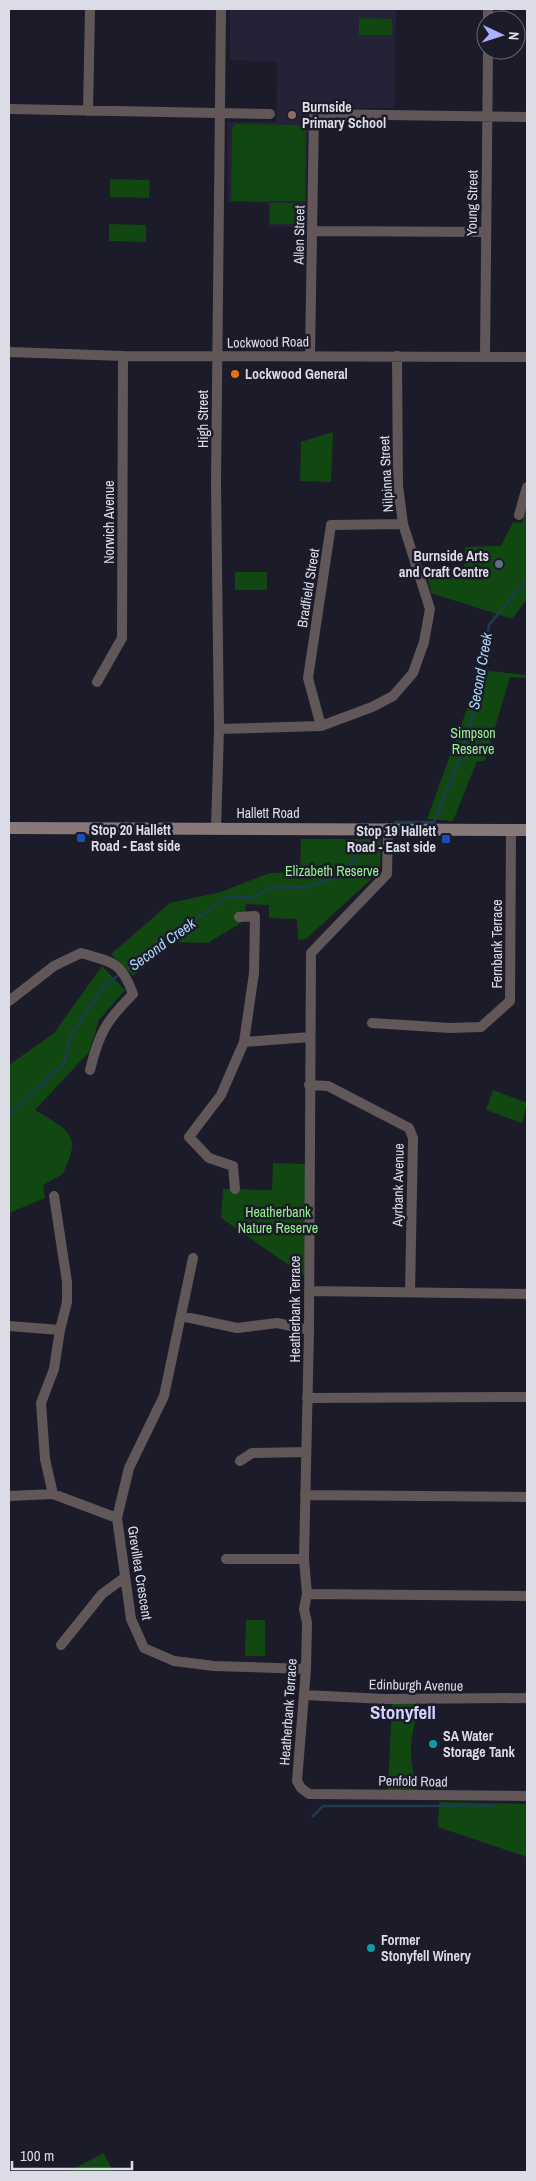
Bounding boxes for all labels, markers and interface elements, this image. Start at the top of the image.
north arrow [476,10,526,60]
text: N [505,31,523,41]
place label: Burnside Primary School [302,98,386,132]
marker: Burnside Primary School [286,109,298,121]
street label: Young Street [462,170,482,236]
street label: Allen Street [289,205,309,266]
street label: Lockwood Road [227,332,309,352]
place label: Lockwood General [245,365,348,383]
marker: Lockwood General [229,368,241,380]
street label: High Street [194,390,212,448]
street label: Nilpinna Street [375,435,397,513]
street label: Norwich Avenue [100,480,118,564]
street label: Bradfield Street [293,547,323,629]
place label: Burnside Arts and Craft Centre [399,547,489,581]
marker: Burnside Arts and Craft Centre [493,558,505,570]
water label: Second Creek [463,630,497,711]
park label: Simpson Reserve [450,724,496,758]
street label: Hallett Road [236,804,300,822]
place label: Stop 20 Hallett Road - East side [91,821,180,855]
place label: Stop 19 Hallett Road - East side [347,822,436,856]
marker: Stop 20 Hallett Road - East side [75,832,87,844]
marker: Stop 19 Hallett Road - East side [440,833,452,845]
park label: Elizabeth Reserve [285,862,379,880]
street label: Fernbank Terrace [488,899,506,989]
water label: Second Creek [124,912,200,975]
street label: Ayrbank Avenue [388,1143,408,1228]
park label: Heatherbank Nature Reserve [238,1203,318,1237]
street label: Heatherbank Terrace [286,1255,304,1363]
street label: Grevillea Crescent [124,1525,156,1621]
street label: Heatherbank Terrace [275,1658,301,1766]
street label: Edinburgh Avenue [369,1675,463,1695]
district label: Stonyfell [370,1699,436,1725]
place label: SA Water Storage Tank [443,1727,516,1761]
marker: SA Water Storage Tank [427,1738,439,1750]
street label: Penfold Road [378,1771,448,1791]
place label: Former Stonyfell Winery [381,1931,471,1965]
marker: Former Stonyfell Winery [365,1942,377,1954]
scale bar [12,2138,132,2170]
text: 100 m [20,2145,54,2166]

